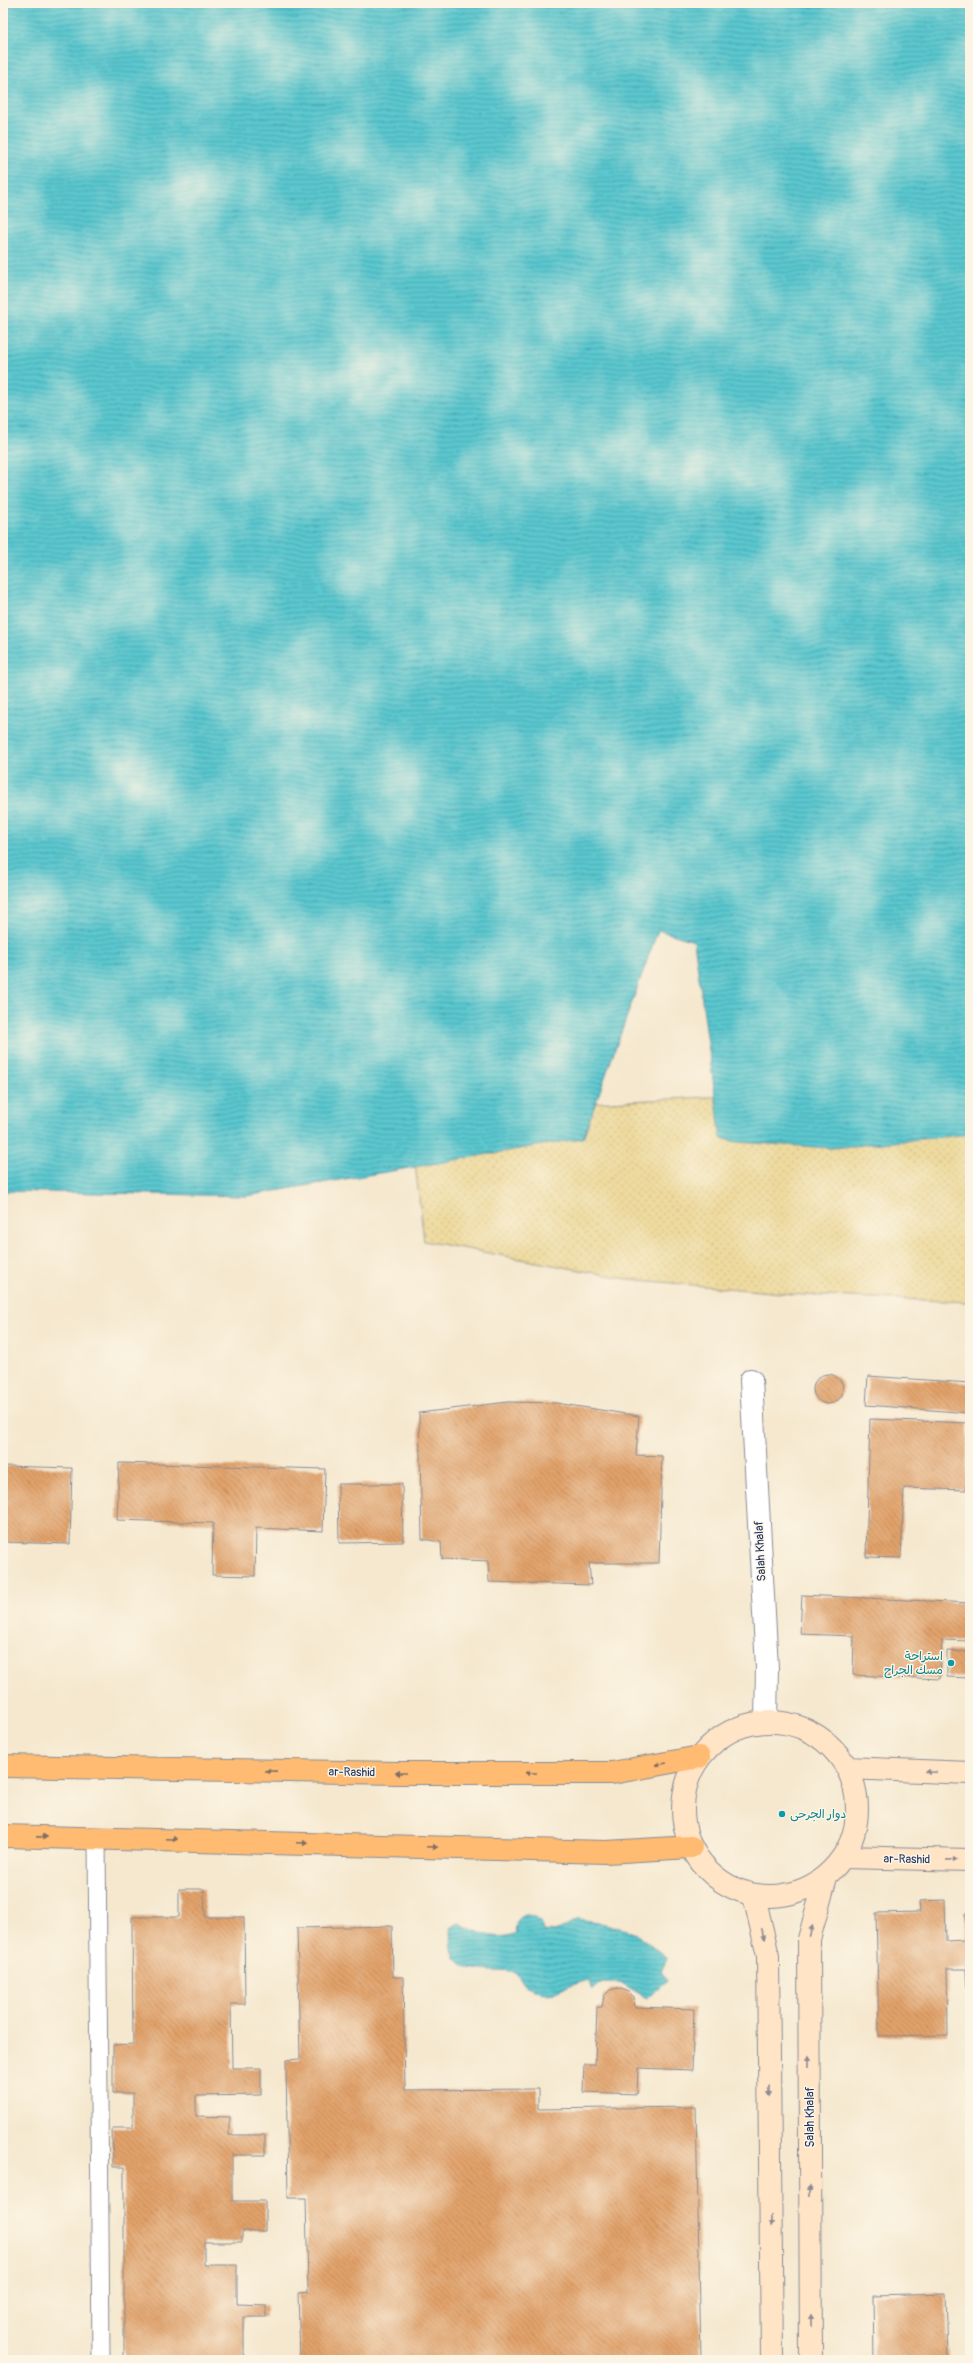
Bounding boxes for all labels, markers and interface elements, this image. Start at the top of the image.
street label: Salah Khalaf [751,1520,770,1582]
place label: استراحة مسك الجراح [884,1649,943,1679]
marker: استراحة مسك الجراح [946,1658,956,1668]
one-way arrow [654,1761,667,1767]
street label: ar-Rashid [329,1765,376,1780]
one-way arrow [264,1768,277,1774]
one-way arrow [925,1768,937,1775]
one-way arrow [394,1770,407,1776]
one-way arrow [524,1770,537,1776]
place label: دوار الجرحى [790,1807,846,1822]
marker: دوار الجرحى [777,1809,787,1819]
one-way arrow [36,1833,48,1840]
one-way arrow [166,1836,179,1842]
one-way arrow [296,1840,309,1846]
one-way arrow [426,1844,439,1850]
street label: ar-Rashid [884,1852,931,1867]
one-way arrow [946,1856,958,1863]
one-way arrow [808,1925,814,1937]
one-way arrow [760,1928,766,1940]
one-way arrow [806,2055,813,2067]
one-way arrow [766,2085,772,2098]
street label: Salah Khalaf [803,2086,818,2148]
one-way arrow [807,2184,813,2197]
one-way arrow [767,2215,774,2227]
one-way arrow [808,2314,814,2327]

